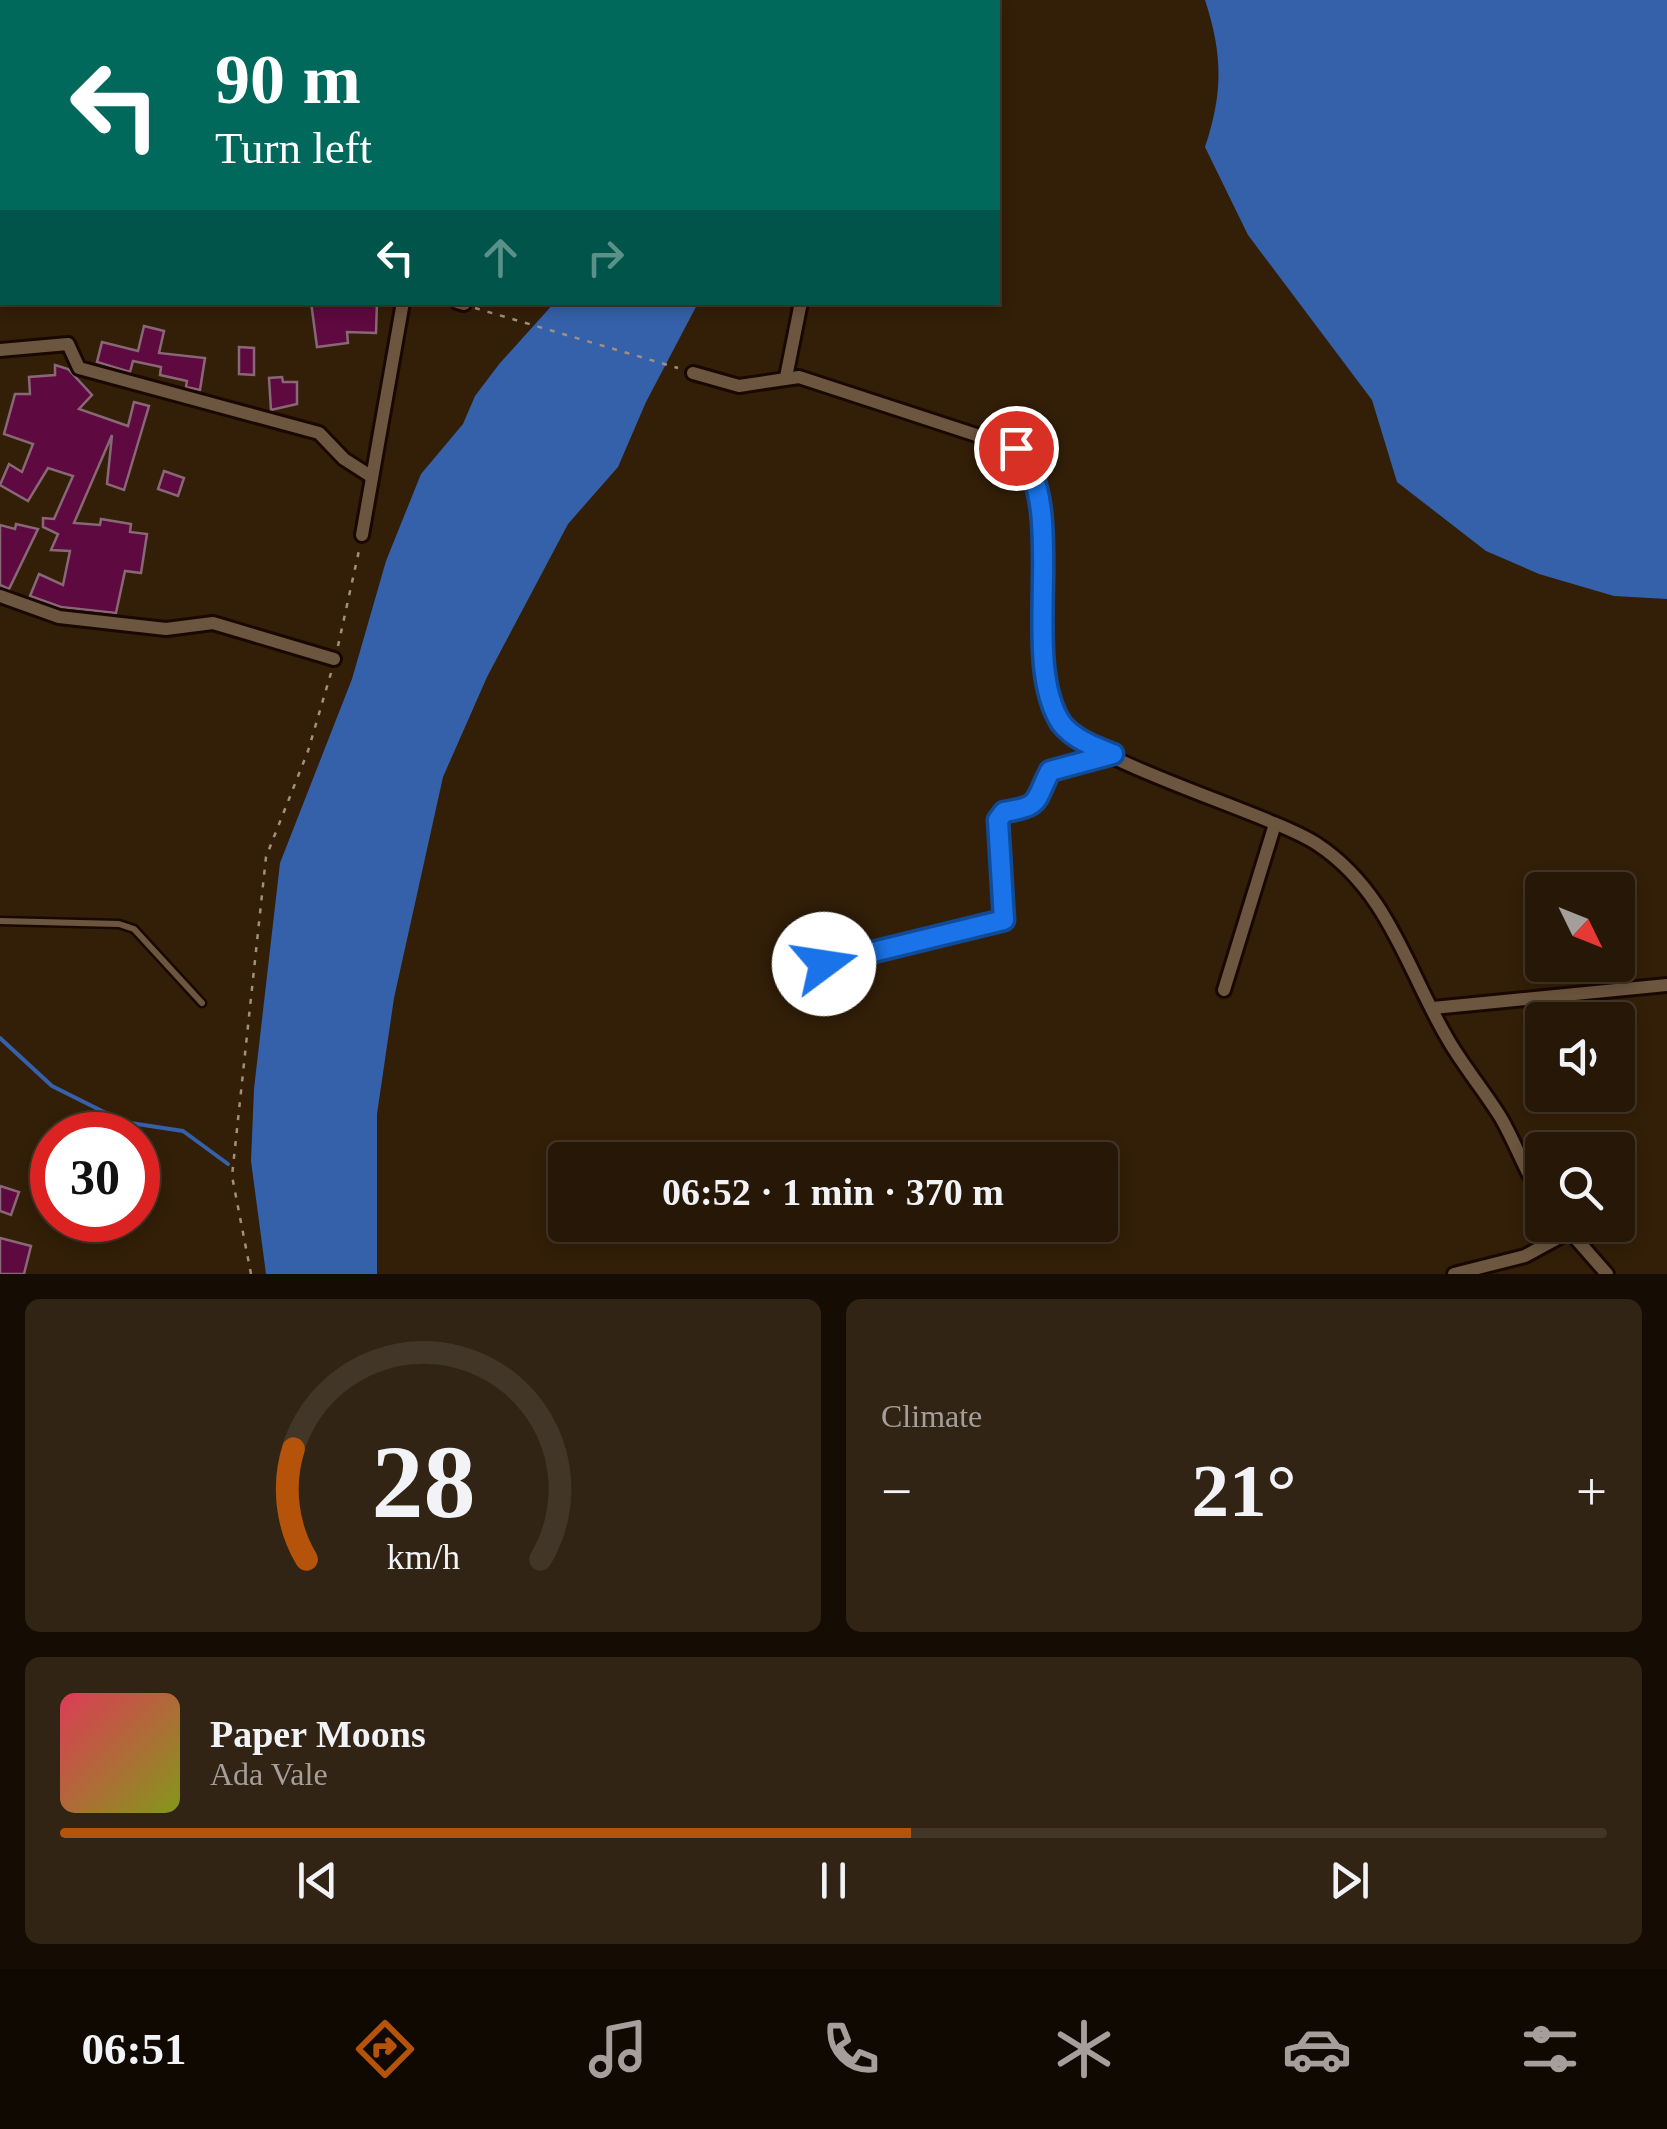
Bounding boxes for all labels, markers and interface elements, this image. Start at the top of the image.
icon: left [50,40,180,170]
text: 90 m [215,41,361,118]
text: Turn left [215,123,372,173]
icon: left [368,230,423,285]
icon: ahead [473,230,528,285]
icon: right [578,230,633,285]
pin [974,406,1059,491]
icon: arrive [989,421,1044,476]
north arrow [1525,872,1635,982]
map controls [1525,872,1635,1242]
position arrow [772,912,876,1016]
button: sound [1525,1002,1635,1112]
speed limit sign: 30 [30,1112,160,1242]
button: search [1525,1132,1635,1242]
text: 06:52 · 1 min · 370 m [662,1171,1004,1213]
text: Climate [881,1398,982,1434]
text: 28 [371,1424,475,1539]
text: 21° [1192,1449,1297,1532]
text: − [881,1461,912,1522]
text: + [1576,1461,1607,1522]
text: km/h [386,1537,460,1577]
text: Paper Moons [210,1713,426,1755]
text: Ada Vale [210,1756,328,1792]
icon: previous [290,1853,345,1908]
icon: pause [806,1853,861,1908]
icon: next [1322,1853,1377,1908]
icon: directions [350,2014,420,2084]
icon: music [583,2014,653,2084]
icon: phone [816,2014,886,2084]
icon: climate [1049,2014,1119,2084]
icon: car [1282,2014,1352,2084]
icon: filters [1515,2014,1585,2084]
text: 06:51 [82,2024,187,2074]

